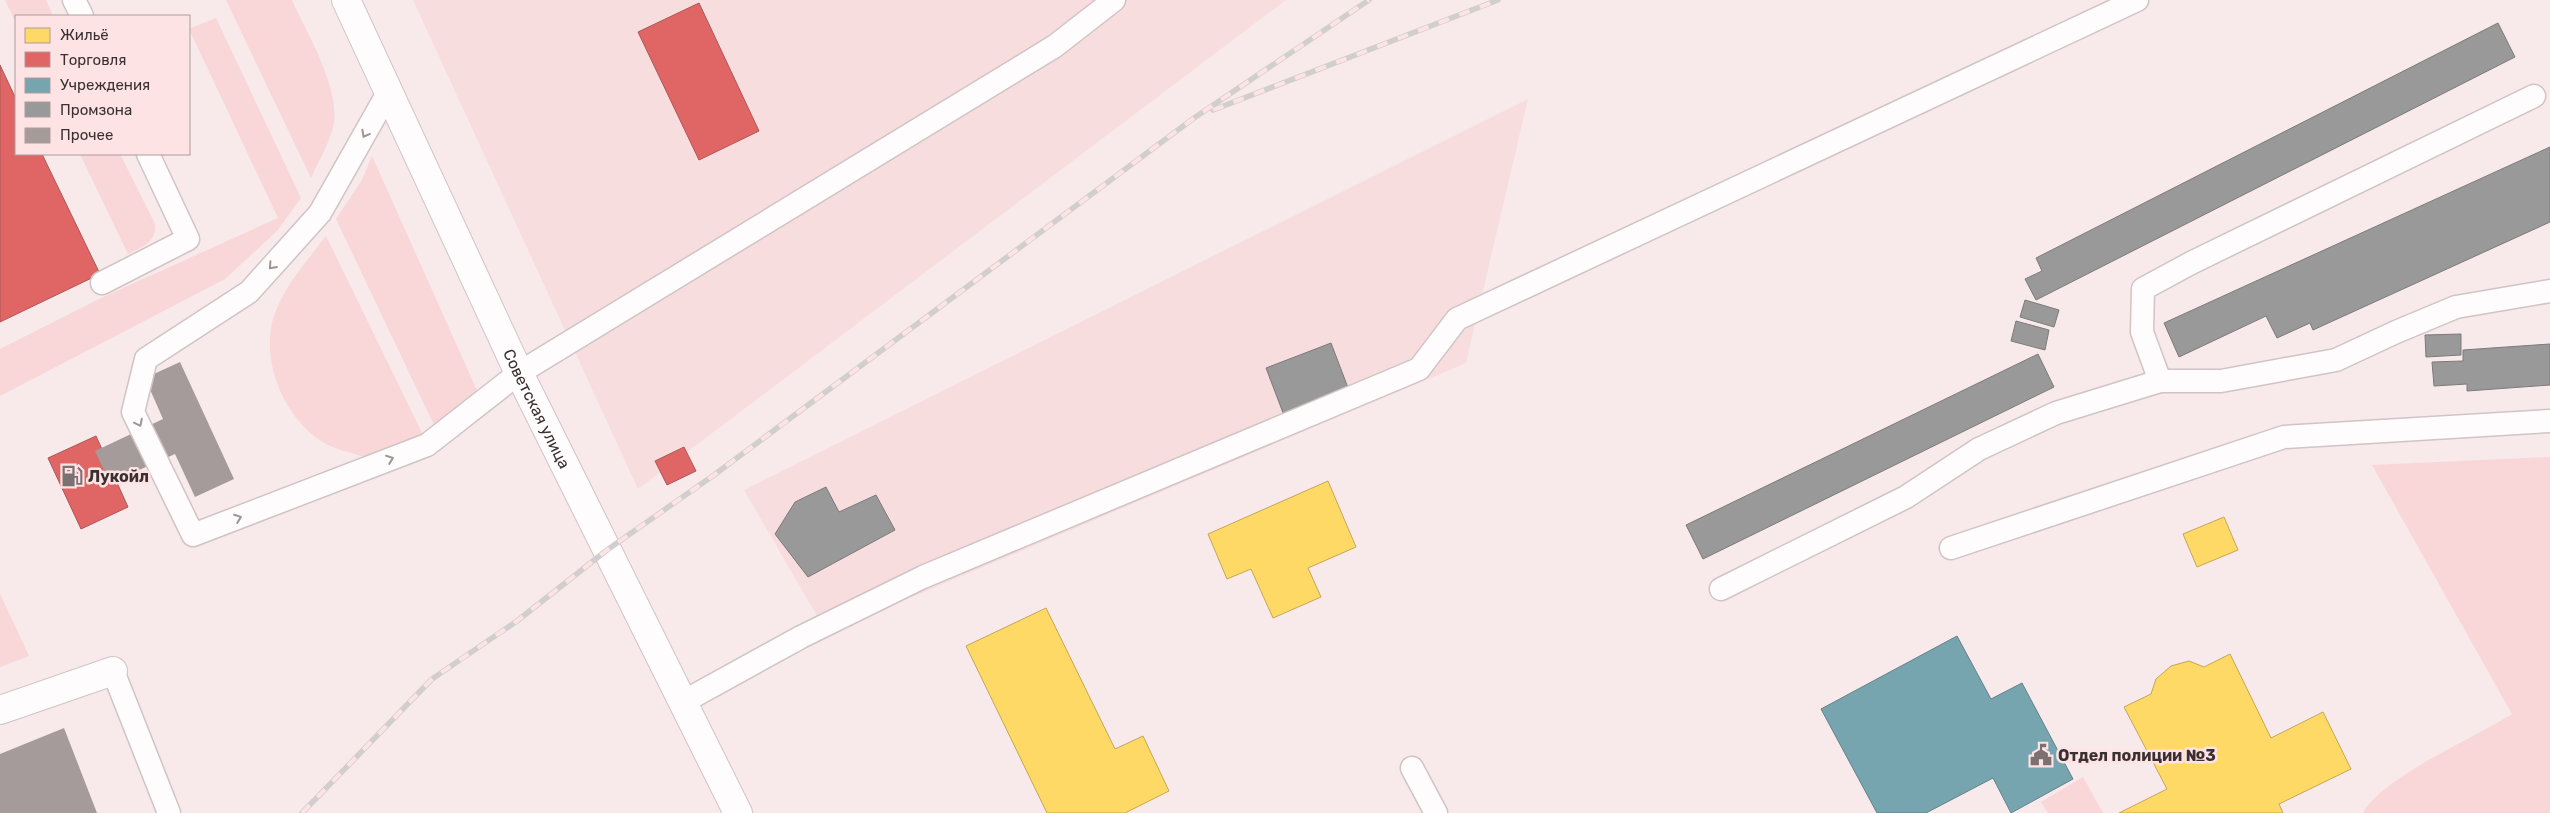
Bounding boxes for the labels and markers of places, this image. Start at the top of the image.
fuel station icon: Лукойл [59,463,85,489]
place label: Лукойл [88,467,149,486]
public building icon: Отдел полиции №3 [2028,742,2054,768]
place label: Отдел полиции №3 [2058,746,2216,765]

